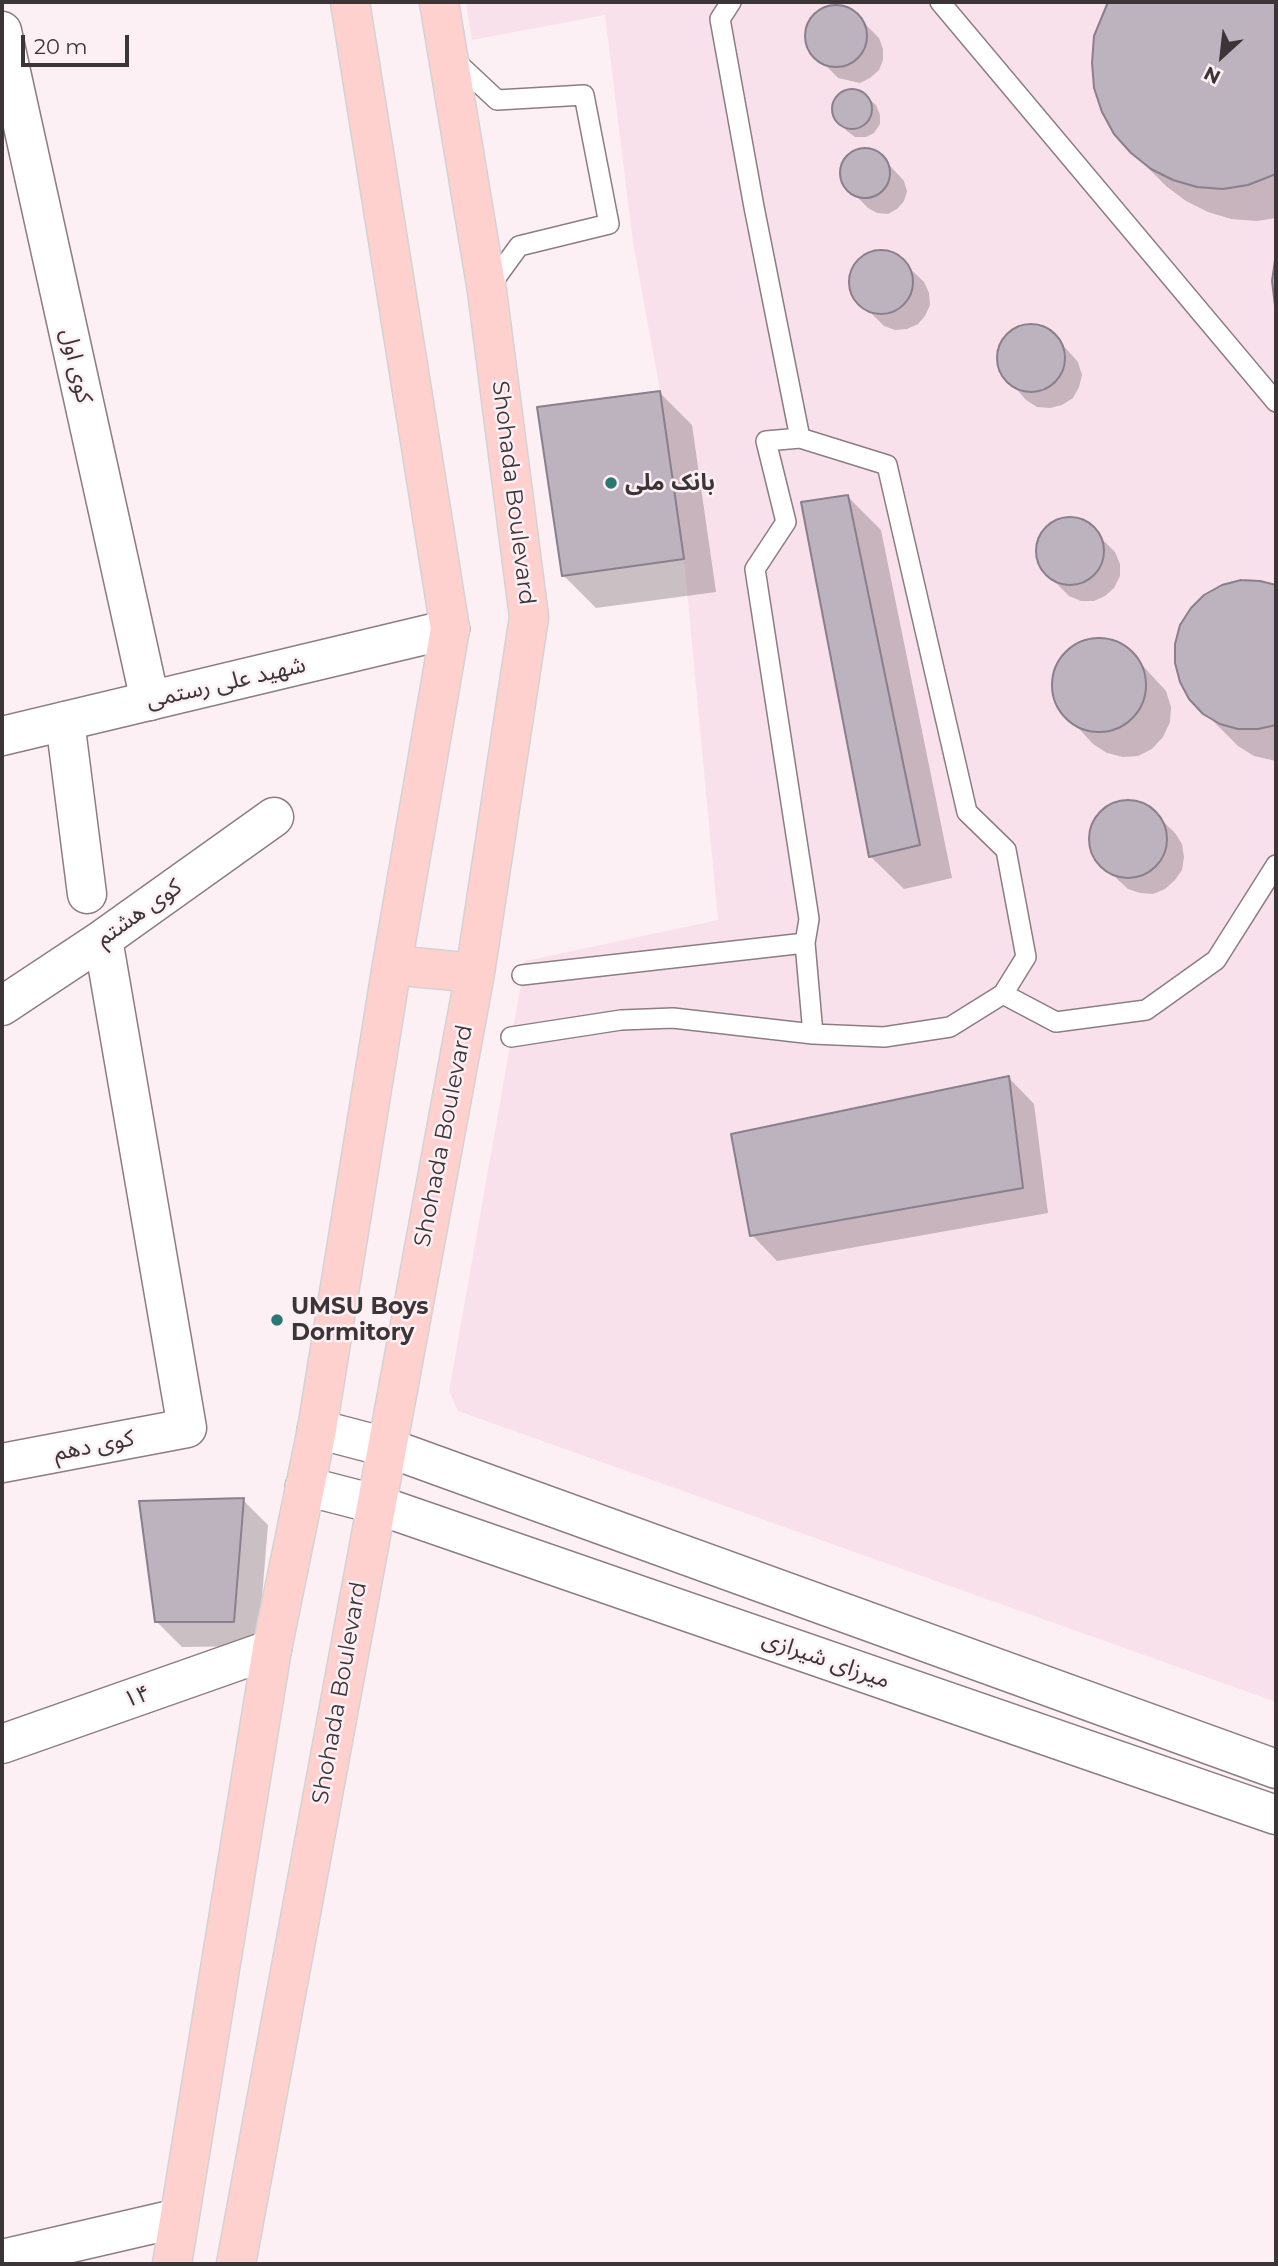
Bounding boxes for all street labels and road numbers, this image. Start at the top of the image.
street label: کوی اول [54,326,98,406]
street label: Shohada Boulevard [486,379,540,607]
street label: شهید علی رستمی [144,651,308,715]
street label: کوی هشتم [91,874,187,952]
street label: Shohada Boulevard [409,1023,479,1249]
street label: کوی دهم [52,1425,136,1467]
street label: Shohada Boulevard [307,1580,373,1806]
street label: میرزای شیرازی [759,1625,893,1695]
street label: ۱۴ [120,1680,154,1714]

